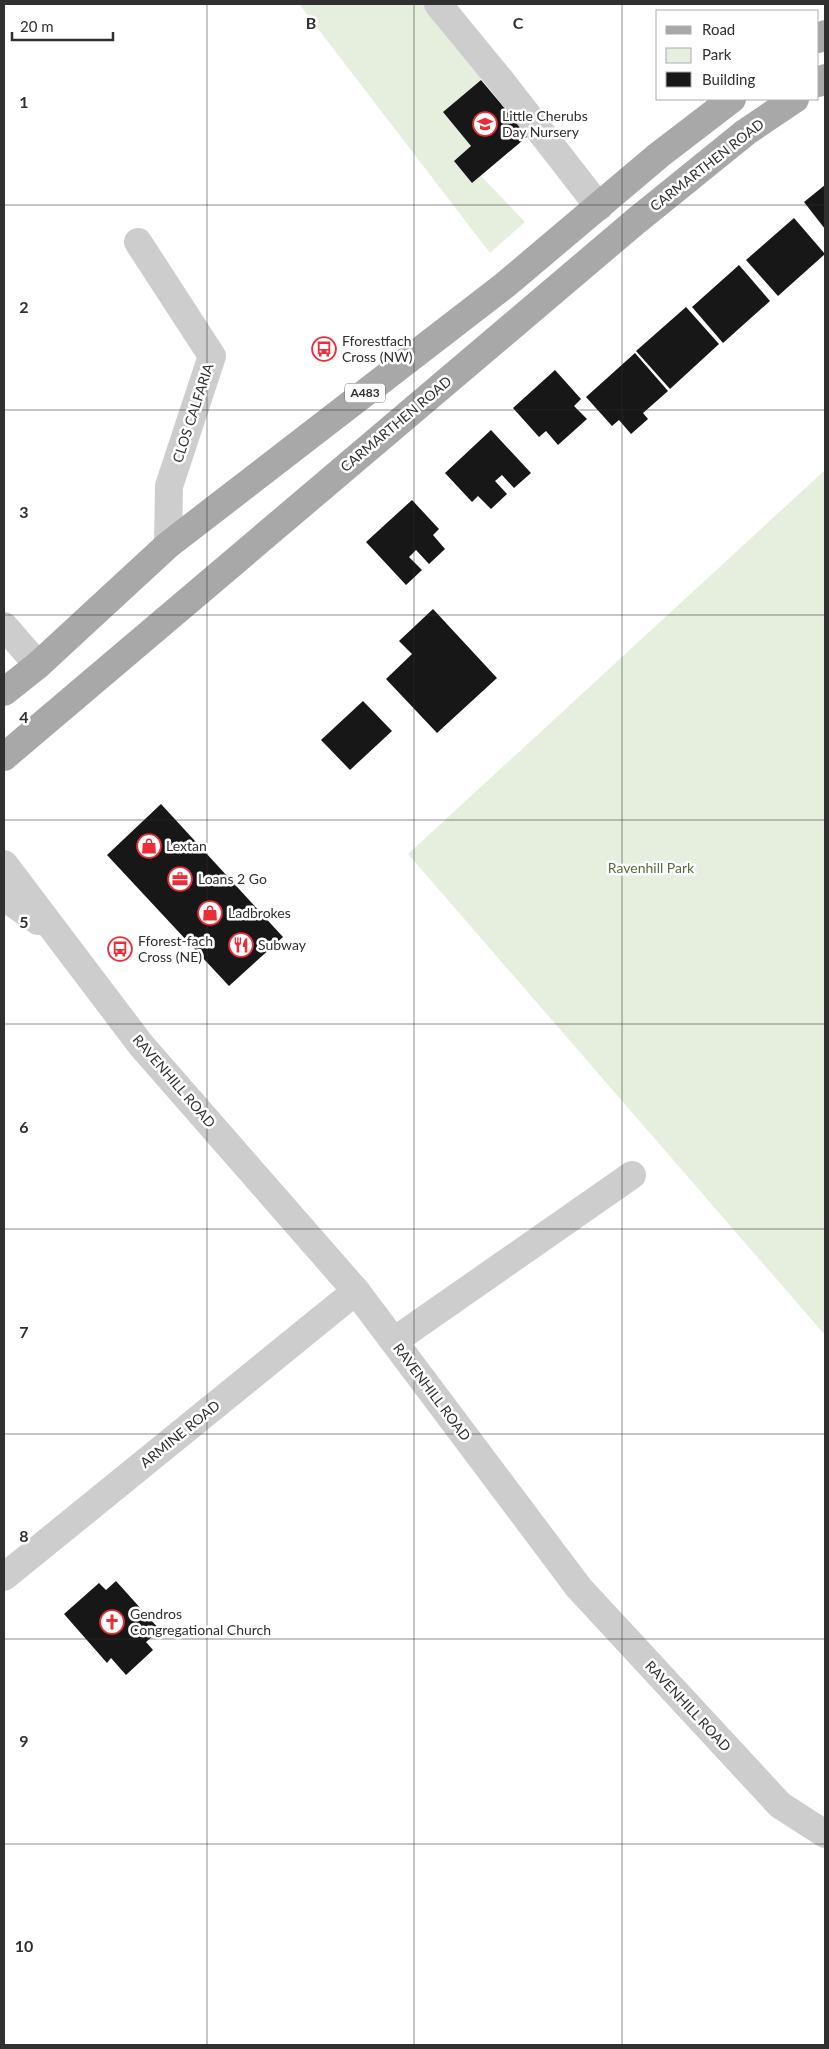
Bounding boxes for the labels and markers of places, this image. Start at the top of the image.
place label: Little Cherubs Day Nursery [502,107,588,140]
school or university icon: Little Cherubs Day Nursery [472,111,498,137]
place label: Fforestfach Cross (NW) [342,332,413,365]
bus stop icon: Fforestfach Cross (NW) [311,336,337,362]
shop icon: Lextan [136,833,162,859]
place label: Lextan [166,837,207,854]
office icon: Loans 2 Go [167,866,193,892]
place label: Loans 2 Go [198,870,267,887]
shop icon: Ladbrokes [197,900,223,926]
place label: Ladbrokes [228,904,291,921]
place label: Fforest-fach Cross (NE) [138,932,213,965]
restaurant icon: Subway [228,932,254,958]
bus stop icon: Fforest-fach Cross (NE) [107,936,133,962]
place label: Subway [258,936,307,953]
place label: Gendros Congregational Church [130,1605,271,1638]
church icon: Gendros Congregational Church [99,1609,125,1635]

